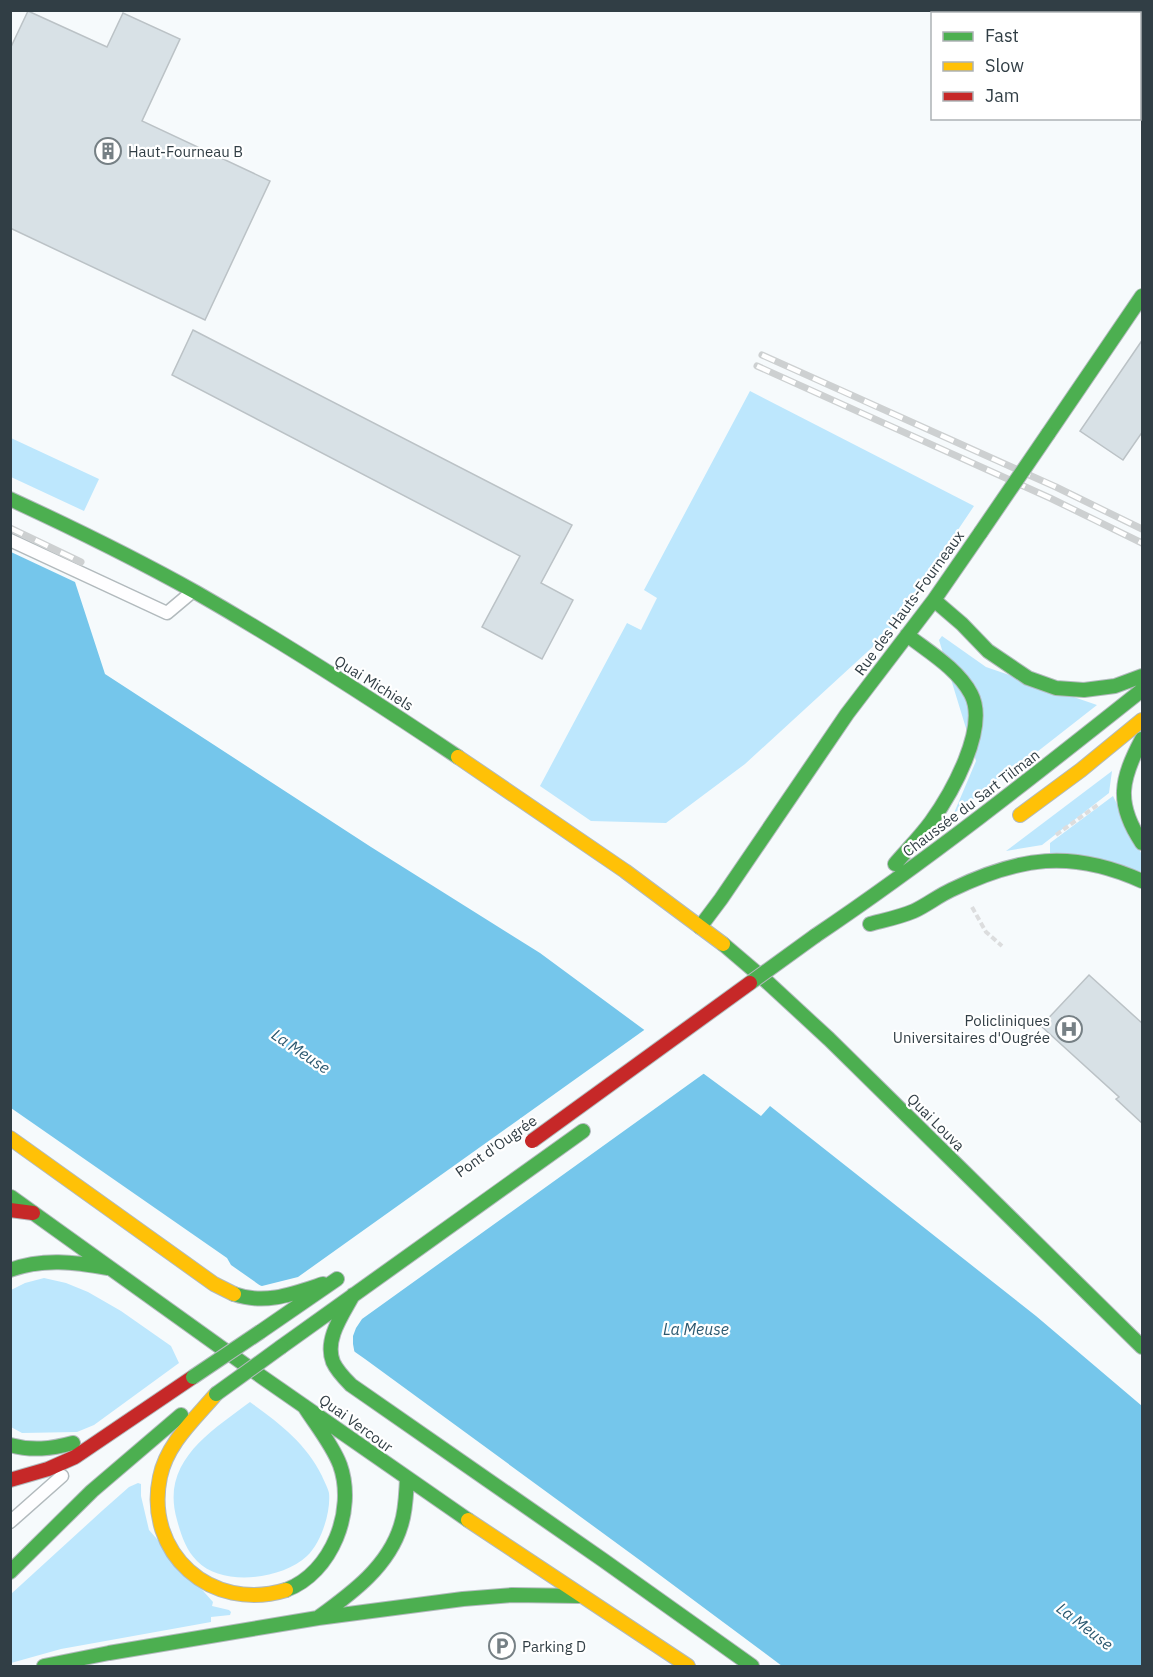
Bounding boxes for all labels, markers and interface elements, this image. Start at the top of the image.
legend [931,12,1141,120]
text: Fast [985,24,1019,47]
text: Slow [985,54,1024,77]
text: Jam [985,84,1020,107]
building icon: Haut-Fourneau B [93,136,123,166]
place label: Haut-Fourneau B [128,142,243,161]
street label: Rue des Hauts-Fourneaux [850,526,968,679]
street label: Quai Michiels [331,651,417,715]
street label: Chaussée du Sart Tilman [899,745,1043,861]
place label: Policliniques Universitaires d'Ougrée [893,1011,1050,1047]
hospital icon: Policliniques Universitaires d'Ougrée [1054,1014,1084,1044]
water label: La Meuse [268,1024,334,1078]
street label: Quai Louva [903,1089,969,1155]
street label: Pont d'Ougrée [451,1111,541,1181]
water label: La Meuse [663,1319,729,1339]
street label: Quai Vercour [315,1390,397,1456]
water label: La Meuse [1053,1598,1117,1654]
parking icon: Parking D [487,1631,517,1661]
place label: Parking D [522,1637,586,1656]

